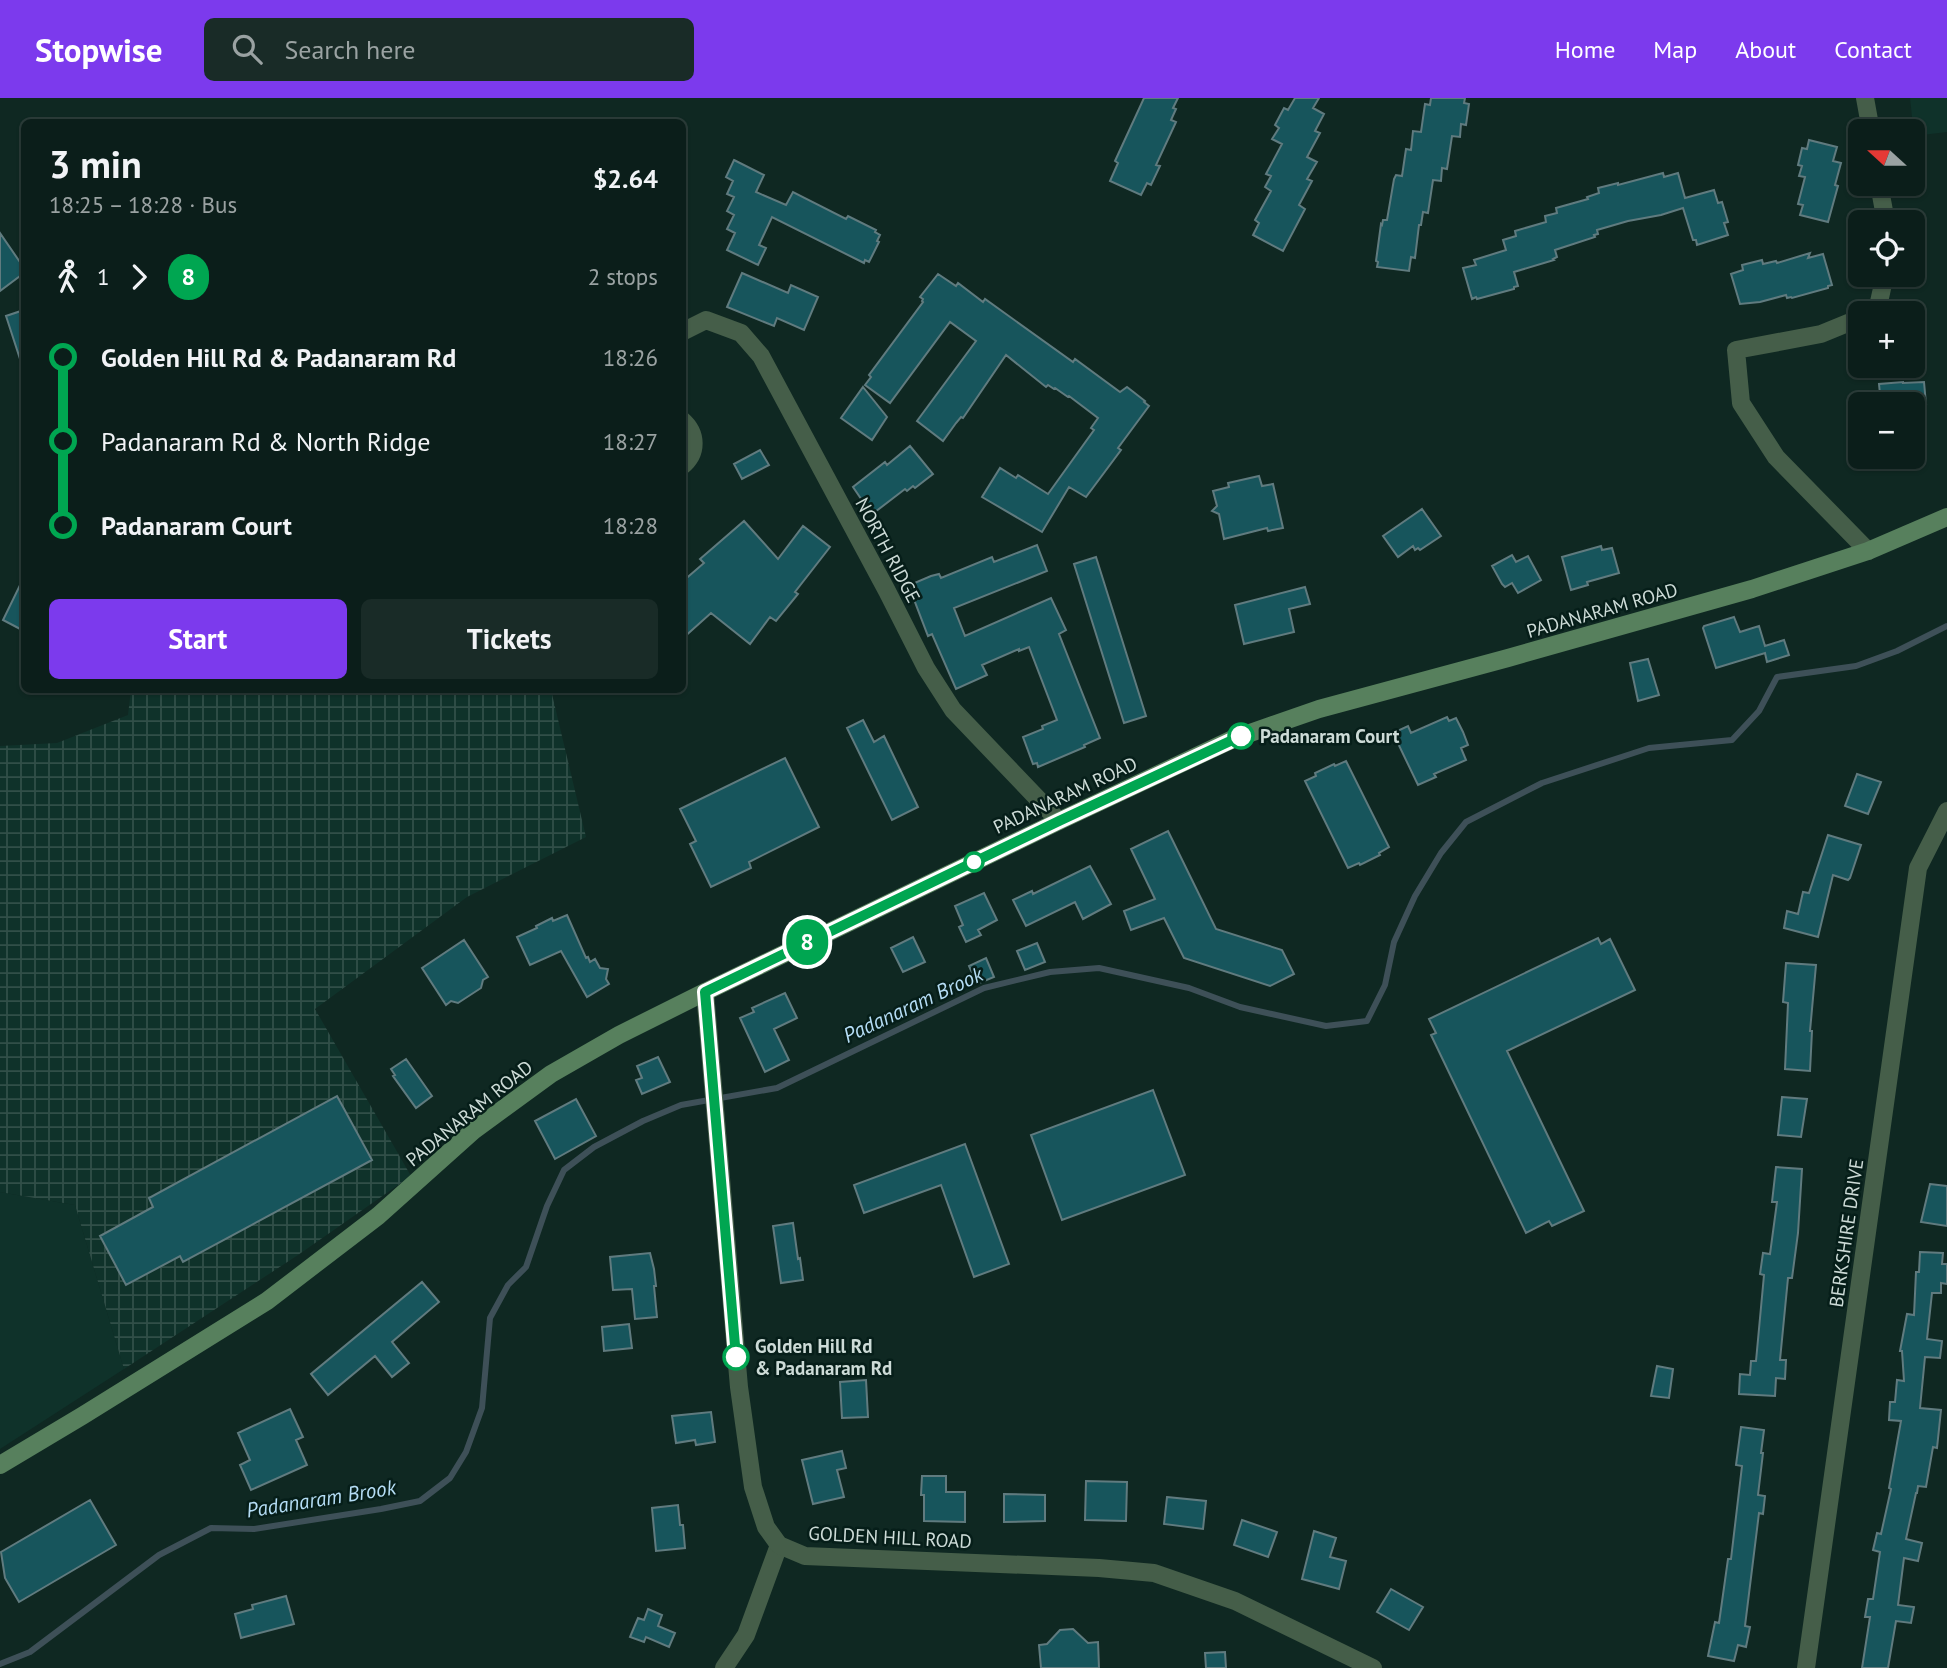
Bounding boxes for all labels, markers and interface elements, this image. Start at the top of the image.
search box [204,18,694,81]
text: Stopwise [35,28,162,71]
icon: search [228,30,266,68]
text: Search here [284,33,416,66]
text: Home [1555,34,1615,65]
text: Map [1653,34,1697,65]
text: About [1735,34,1796,65]
text: Contact [1834,34,1912,65]
north arrow [1848,119,1925,196]
map controls [1848,119,1925,469]
text: 3 min [49,139,142,188]
text: $2.64 [593,162,658,195]
text: 18:25 – 18:28 · Bus [49,190,237,219]
button: locate [1848,210,1925,287]
icon: walk [49,258,87,296]
icon: forward [120,258,158,296]
text: 8 [182,261,195,292]
text: 1 [97,262,110,291]
text: 2 stops [588,262,658,291]
button: + [1848,301,1925,378]
text: Golden Hill Rd & Padanaram Rd [101,341,456,374]
text: 18:26 [603,343,658,372]
button: − [1848,392,1925,469]
text: Padanaram Rd & North Ridge [101,425,430,458]
text: 18:27 [603,427,658,456]
street label: NORTH RIDGE [850,493,926,607]
text: Padanaram Court [101,509,292,542]
text: 18:28 [603,511,658,540]
street label: PADANARAM ROAD [1524,577,1680,643]
button: Start [49,599,347,679]
button: Tickets [361,599,658,679]
marker: Padanaram Court [1228,723,1254,749]
place label: Padanaram Court [1260,724,1400,748]
street label: PADANARAM ROAD [989,751,1141,839]
unlabelled marker [964,852,984,872]
line badge: 8 [784,919,830,965]
text: 8 [800,926,814,957]
water label: Padanaram Brook [839,960,988,1049]
street label: PADANARAM ROAD [401,1055,537,1171]
street label: BERKSHIRE DRIVE [1824,1157,1868,1309]
place label: Golden Hill Rd & Padanaram Rd [755,1334,892,1380]
marker: Golden Hill Rd & Padanaram Rd [723,1344,749,1370]
water label: Padanaram Brook [244,1473,399,1524]
street label: GOLDEN HILL ROAD [808,1521,972,1553]

